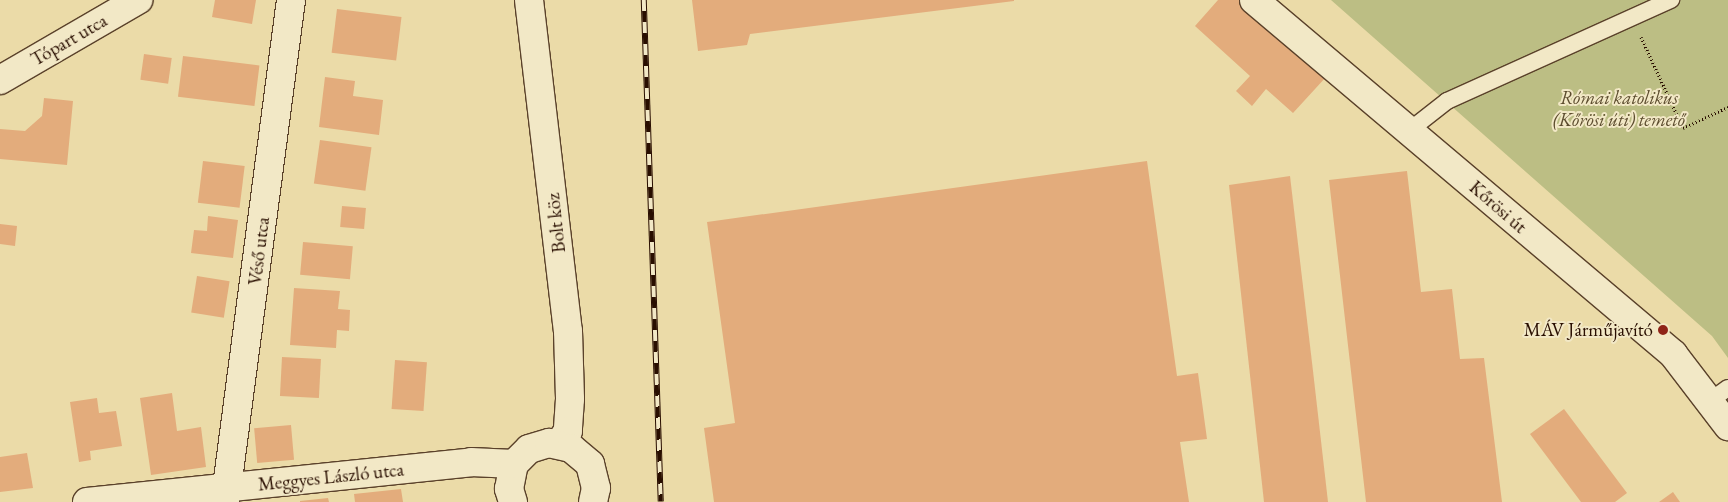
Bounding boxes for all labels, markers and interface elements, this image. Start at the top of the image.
street label: Tópart utca [27,9,111,71]
park label: Római katolikus (Kőrösi úti) temető [1553,87,1685,131]
street label: Kőrösi út [1465,176,1531,238]
street label: Bolt köz [542,192,570,254]
street label: Véső utca [244,216,274,286]
place label: MÁV Járműjavító [1524,319,1653,341]
marker: MÁV Járműjavító [1657,324,1669,336]
street label: Meggyes László utca [257,458,405,496]

